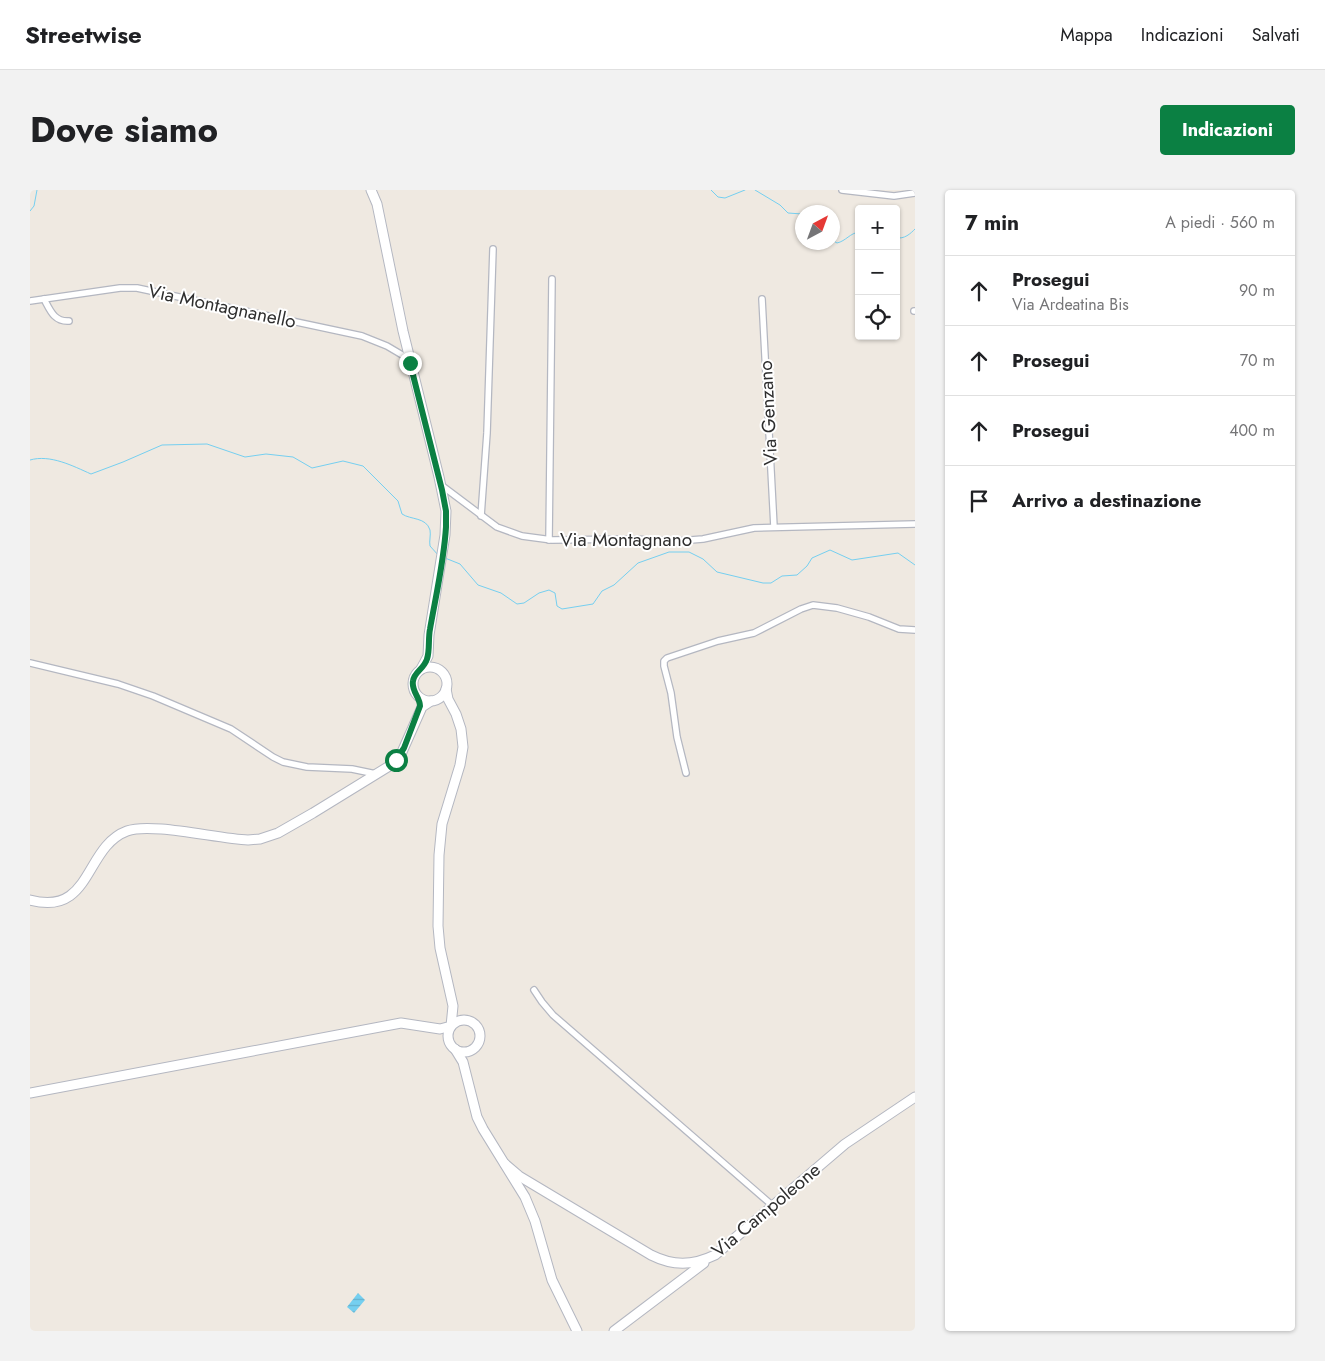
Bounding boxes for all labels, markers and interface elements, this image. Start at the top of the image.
text: Streetwise [25,17,142,52]
text: Mappa [1060,22,1113,48]
text: Indicazioni [1141,22,1224,48]
text: Salvati [1252,22,1300,48]
text: Dove siamo [30,105,218,155]
button: Indicazioni [1160,105,1295,155]
north arrow [795,205,840,250]
map controls [855,205,900,340]
button: + [855,205,900,250]
text: 7 min [965,208,1019,238]
text: A piedi · 560 m [1165,211,1275,234]
button: − [855,250,900,295]
text: Prosegui [1012,266,1090,293]
street label: Via Montagnanello [146,277,298,335]
icon: ahead [965,277,993,305]
text: 90 m [1239,279,1275,302]
text: Via Ardeatina Bis [1012,293,1129,316]
button: locate [855,295,900,340]
icon: ahead [965,347,993,375]
text: Prosegui [1012,347,1090,374]
text: 70 m [1240,349,1275,372]
route end [399,352,422,375]
street label: Via Genzano [752,360,784,466]
icon: ahead [965,417,993,445]
text: Prosegui [1012,417,1090,444]
text: 400 m [1229,419,1275,442]
icon: arrive [965,487,993,515]
text: Arrivo a destinazione [1012,487,1201,514]
street label: Via Montagnano [560,526,692,553]
route start [385,749,408,772]
street label: Via Campoleone [706,1156,826,1264]

